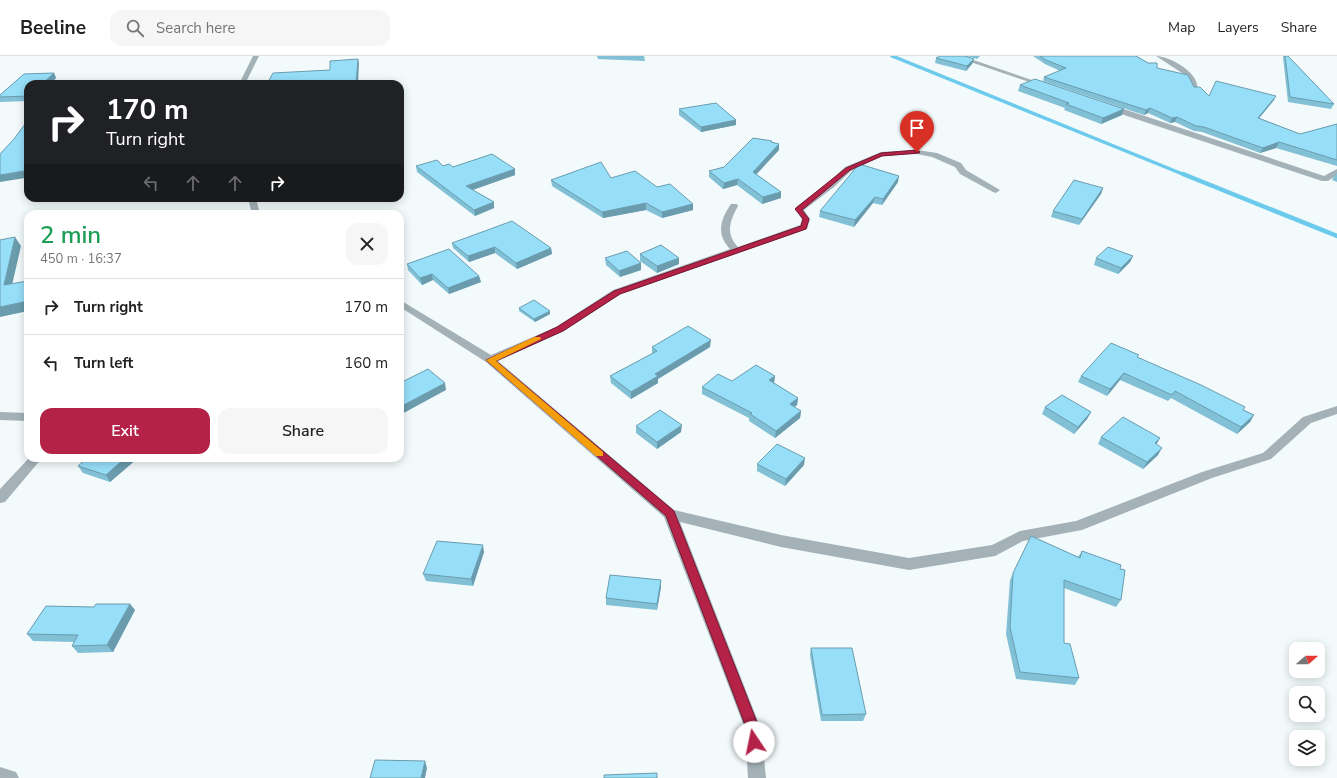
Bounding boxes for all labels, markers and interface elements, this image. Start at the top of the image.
search box [110,10,390,46]
text: Beeline [20,15,86,41]
icon: search [124,17,146,39]
text: Search here [156,18,236,38]
text: Map [1168,18,1195,37]
text: Layers [1217,18,1259,37]
text: Share [1281,18,1317,37]
text: 170 m [106,91,189,129]
icon: right [40,96,92,148]
pin [900,111,934,152]
icon: arrive [906,117,928,139]
text: Turn right [106,127,185,151]
icon: left [140,172,162,194]
icon: ahead [182,172,204,194]
icon: ahead [224,172,246,194]
icon: right [266,172,288,194]
text: 2 min [40,219,101,251]
button: close [346,223,388,265]
text: 450 m · 16:37 [40,250,122,268]
icon: right [40,296,62,318]
text: Turn right [74,297,143,317]
text: 170 m [344,297,388,317]
icon: left [40,352,62,374]
text: Turn left [74,353,133,373]
text: 160 m [344,353,388,373]
button: Exit [40,408,210,454]
button: Share [218,408,388,454]
north arrow [1289,642,1325,678]
map controls [1289,642,1325,766]
button: search [1289,686,1325,722]
position arrow [733,721,775,763]
button: layers [1289,730,1325,766]

